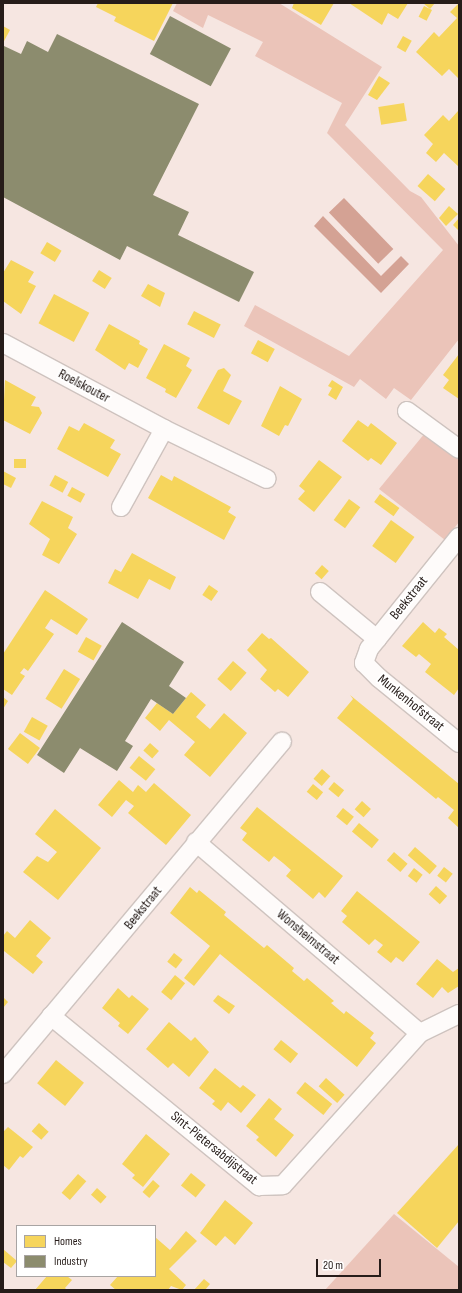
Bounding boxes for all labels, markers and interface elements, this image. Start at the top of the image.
street label: Roelskouter [55,365,113,407]
street label: Beekstraat [386,573,432,623]
street label: Munkenhofstraat [374,671,448,735]
street label: Beekstraat [120,883,166,933]
street label: Wonsheimstraat [273,906,343,968]
street label: Sint-Pietersabdijstraat [167,1108,261,1188]
legend [16,1225,156,1277]
text: Homes [54,1234,82,1249]
scale bar [318,1251,383,1277]
text: Industry [54,1254,88,1269]
text: 20 m [323,1258,343,1273]

